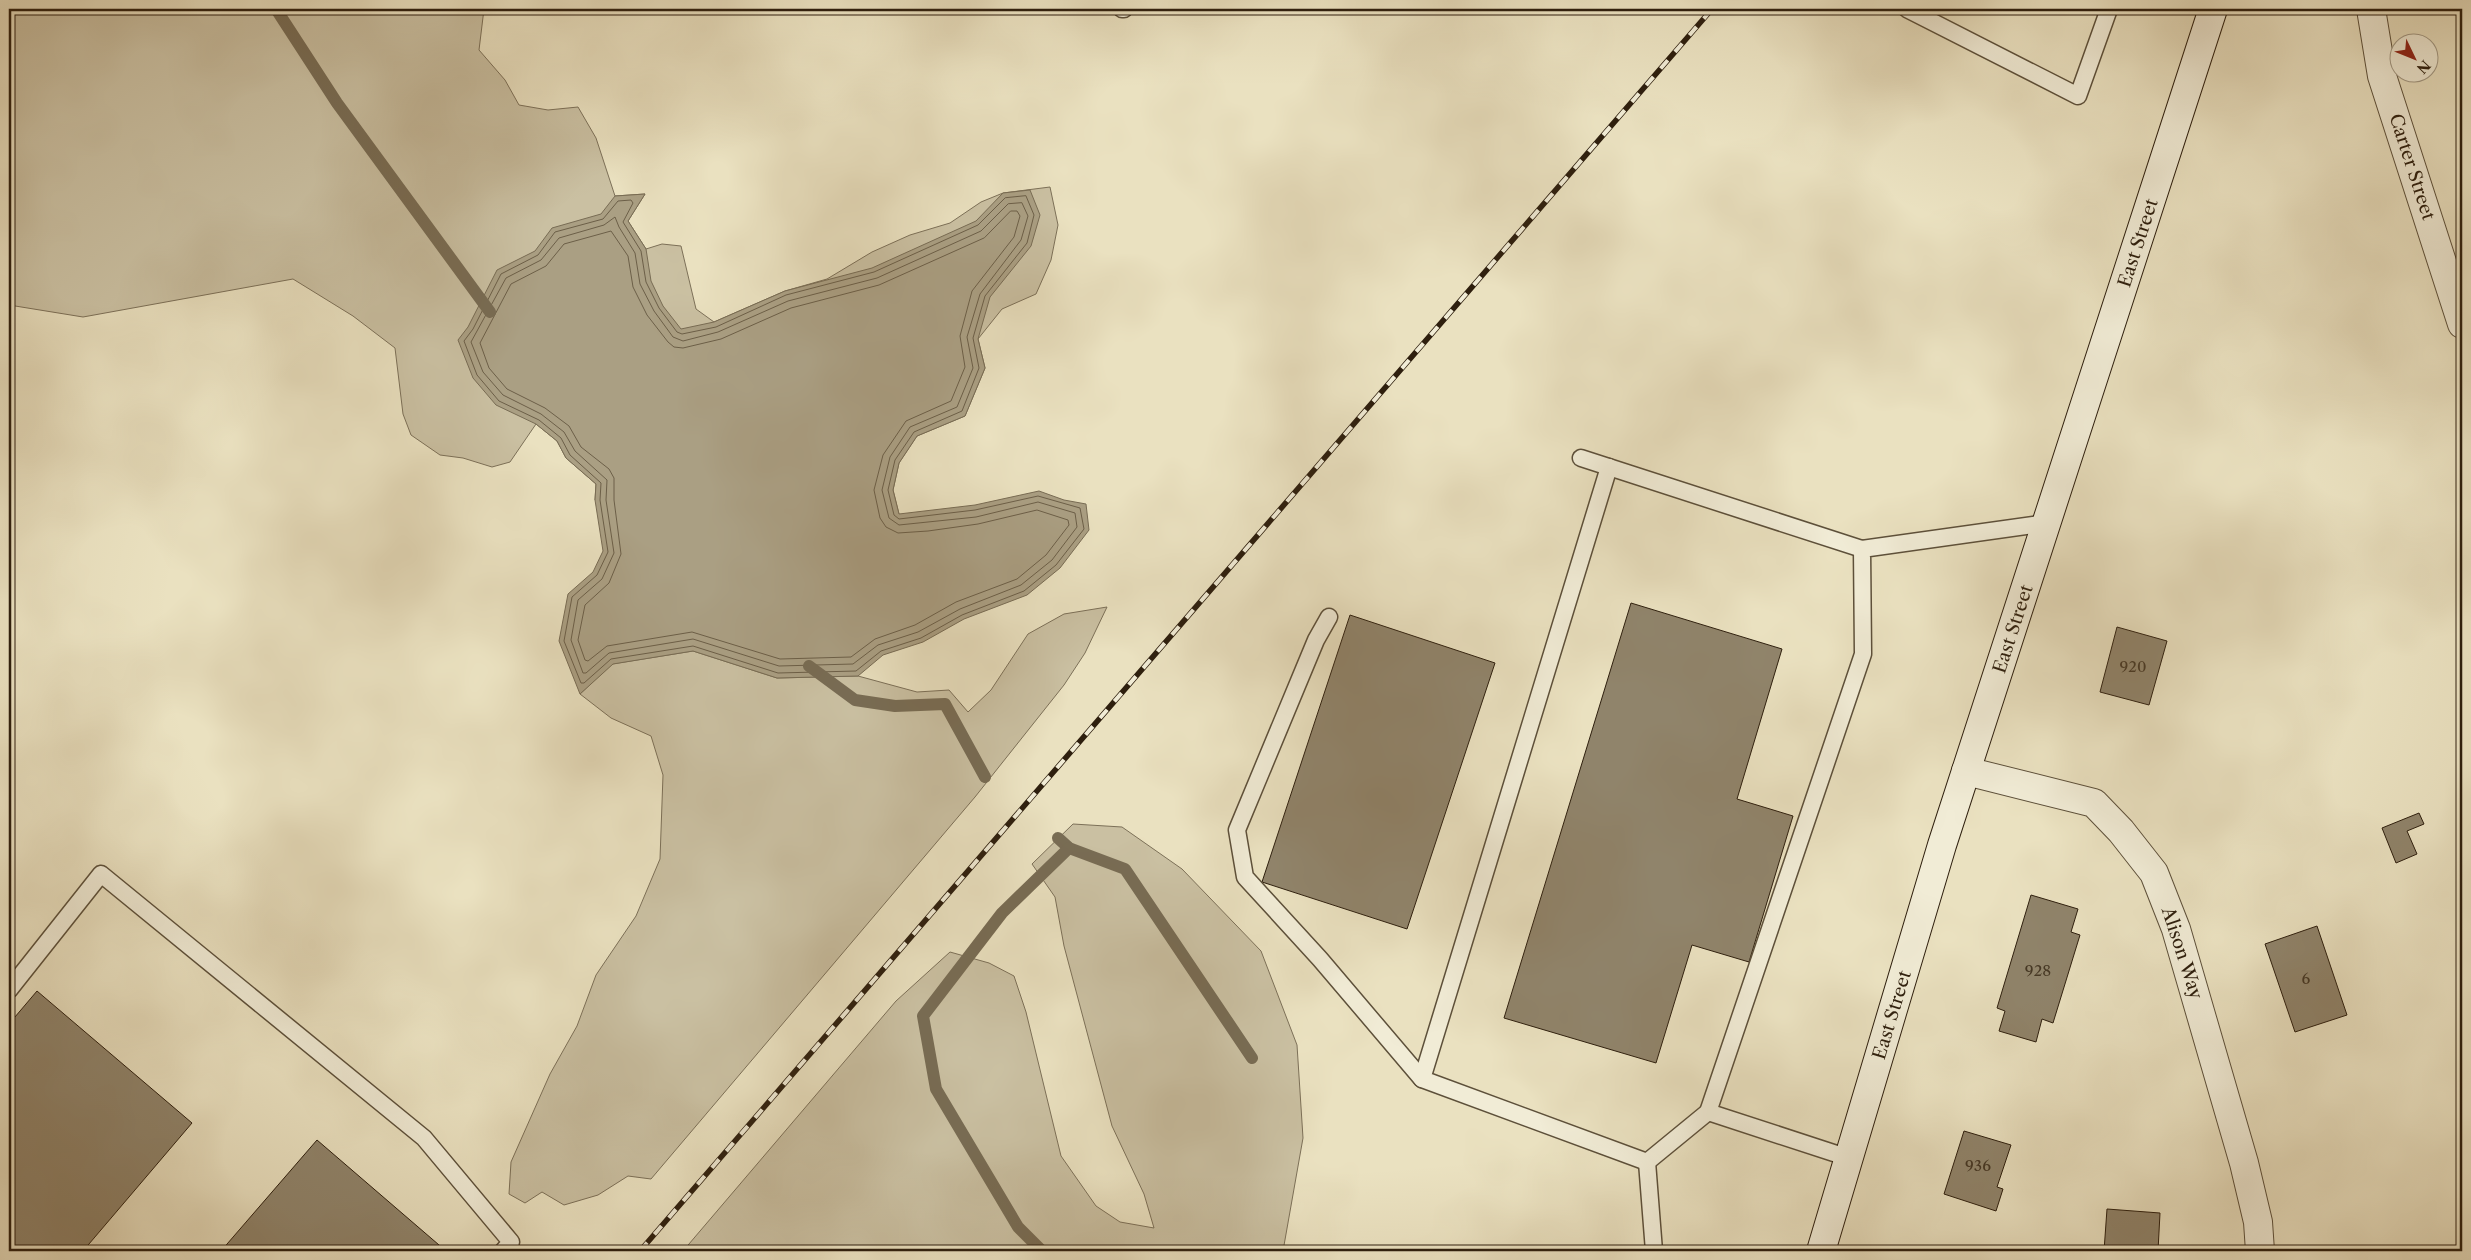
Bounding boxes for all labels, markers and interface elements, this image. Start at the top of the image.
north arrow [2388,32,2438,82]
text: N [2413,56,2434,77]
street label: Carter Street [2384,111,2440,224]
street label: East Street [2113,195,2163,290]
street label: East Street [1988,581,2038,676]
house number: 920 [2120,657,2146,676]
street label: Alison Way [2156,903,2208,1003]
house number: 928 [2025,961,2051,980]
street label: East Street [1868,967,1916,1062]
house number: 6 [2302,969,2311,988]
house number: 936 [1965,1156,1991,1175]

